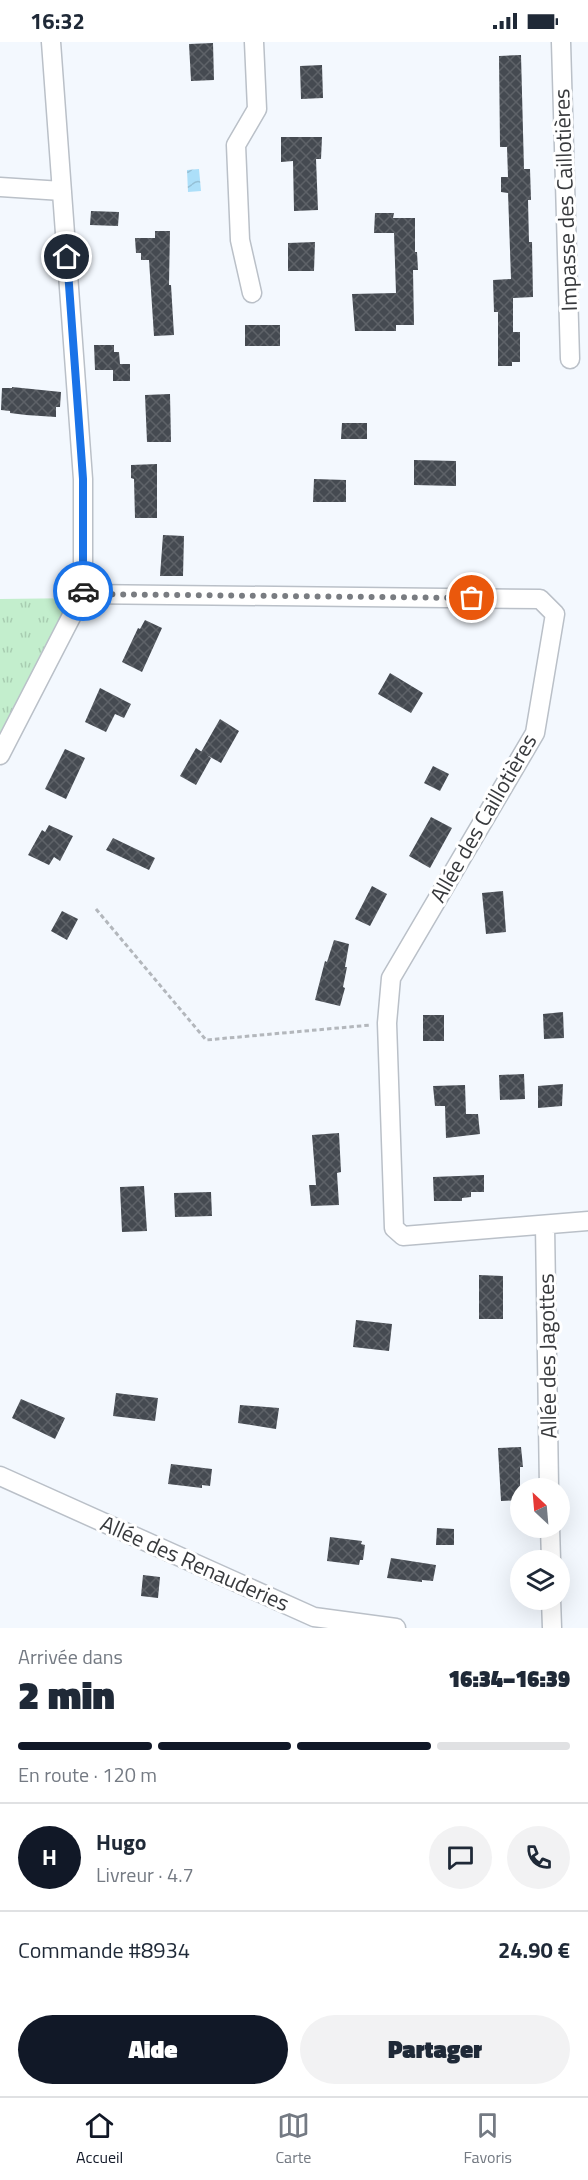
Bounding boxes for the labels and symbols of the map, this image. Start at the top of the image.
street label: Impasse des Caillotières [544,88,586,312]
pin [41,231,92,282]
courier [53,561,113,621]
pin [446,572,497,623]
street label: Allée des Caillotières [421,727,545,909]
street label: Allée des Jagottes [529,1273,565,1439]
north arrow [510,1478,570,1538]
street label: Allée des Renauderies [95,1506,295,1620]

